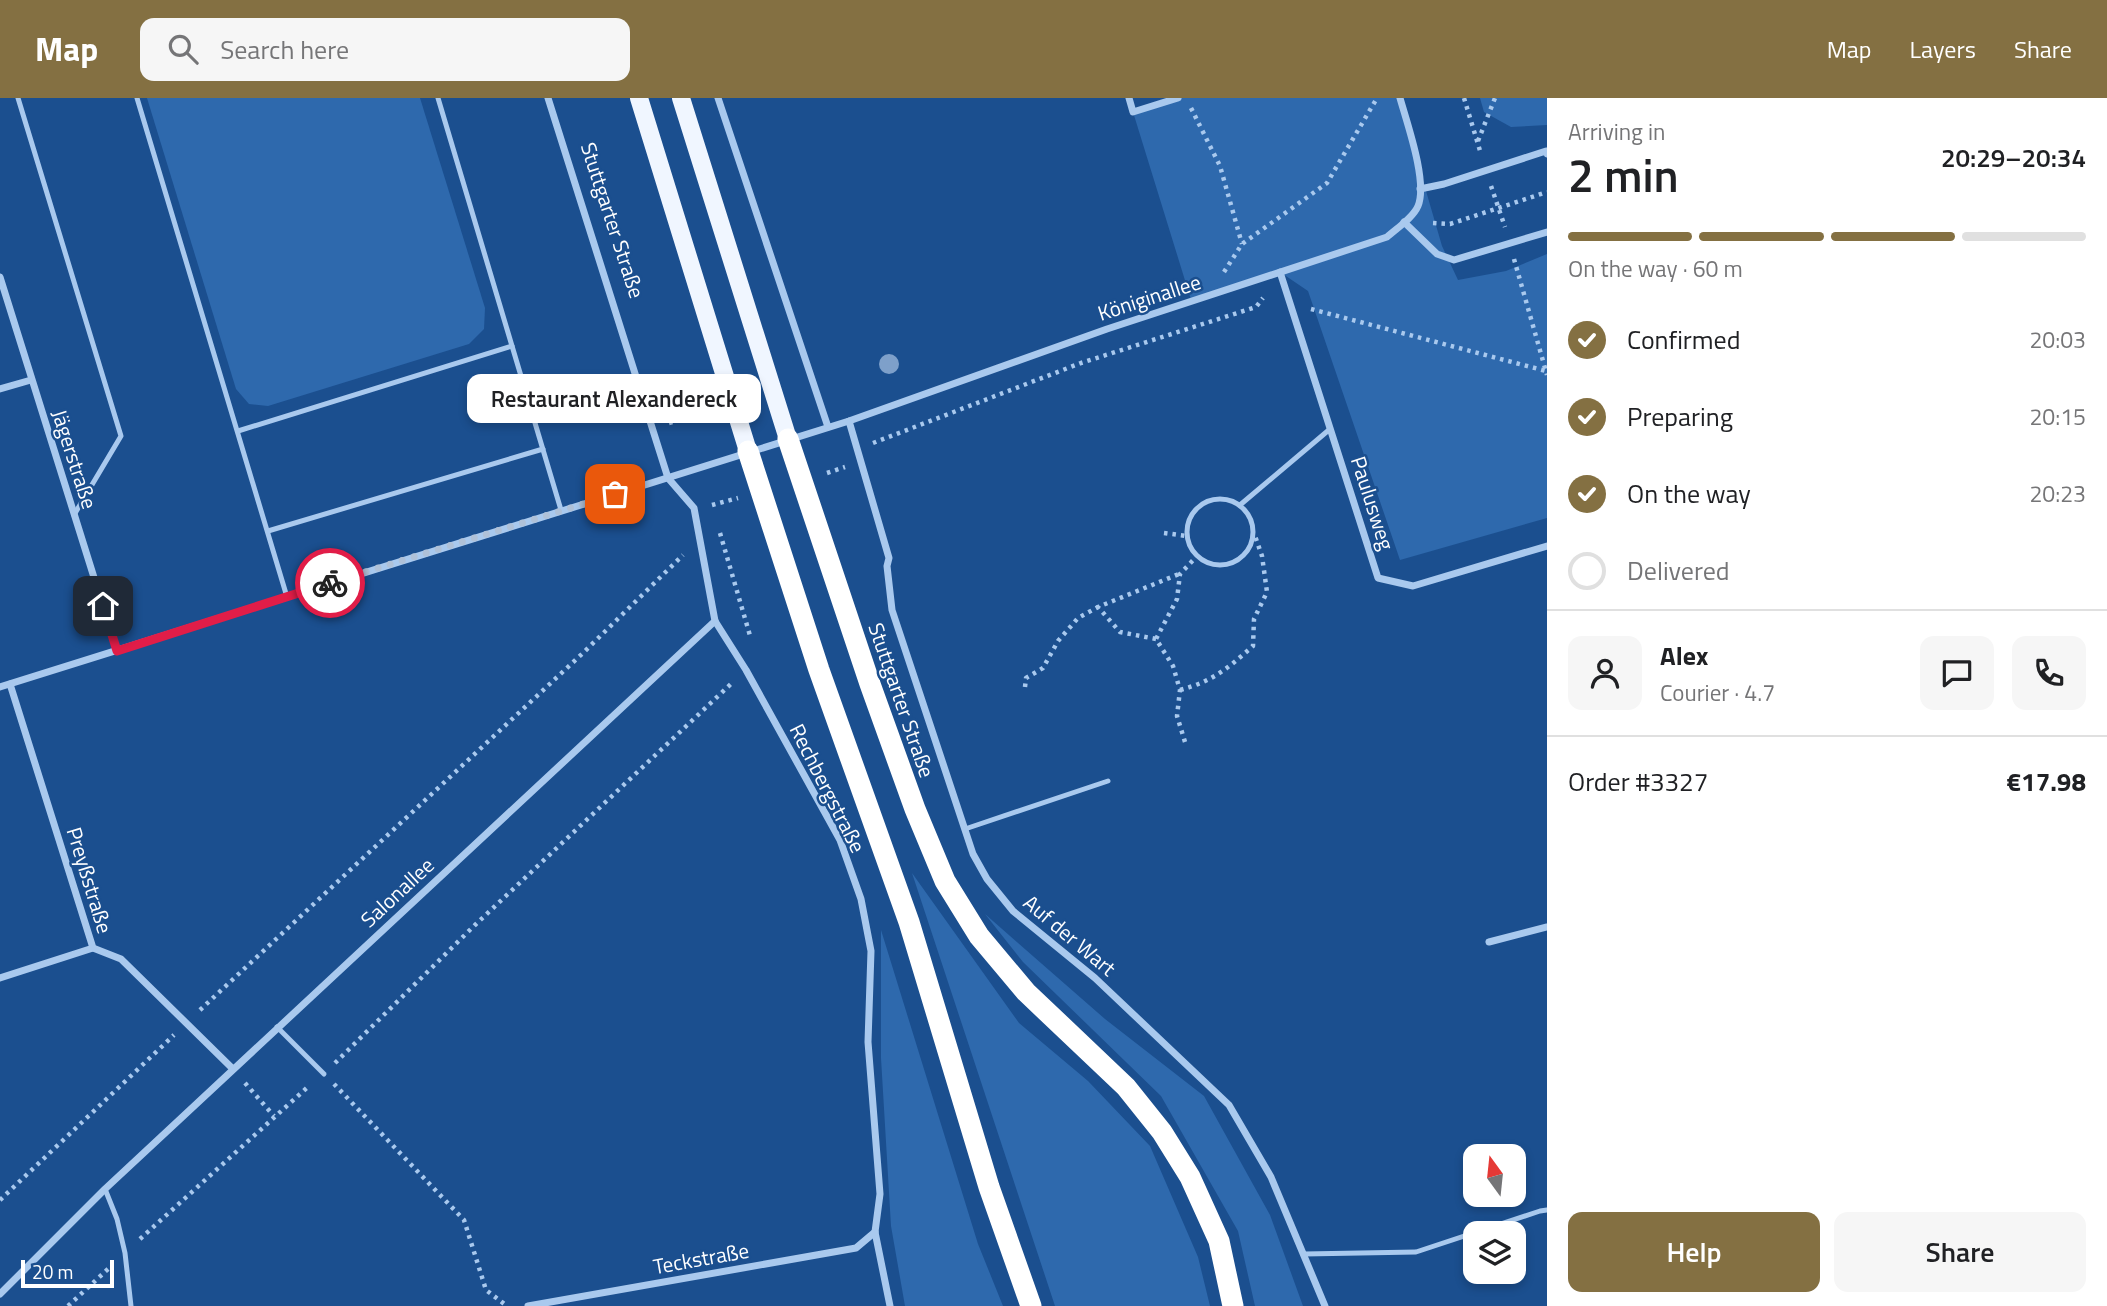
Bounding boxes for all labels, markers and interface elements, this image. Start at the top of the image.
search box [140,18,630,81]
text: Map [35,24,98,74]
icon: search [164,30,202,68]
text: Search here [220,30,349,69]
text: Map [1827,31,1872,67]
text: Layers [1910,31,1976,67]
text: Share [2014,31,2072,67]
text: Arriving in [1568,114,1665,149]
street label: Stuttgarter Straße [573,138,653,302]
text: 20:29–20:34 [1941,138,2086,177]
text: 2 min [1568,140,1679,210]
text: On the way · 60 m [1568,251,1743,286]
street label: Königinallee [1093,265,1205,329]
text: Confirmed [1627,320,1741,359]
icon: check [1568,321,1606,359]
text: 20:03 [2029,322,2086,357]
callout: Restaurant Alexandereck [468,375,762,424]
text: Restaurant Alexandereck [491,381,737,416]
text: Preparing [1627,397,1733,436]
icon: check [1568,398,1606,436]
text: 20:15 [2029,399,2086,434]
street label: Jägerstraße [44,405,106,513]
street label: Paulusweg [1343,452,1403,554]
pin [585,464,645,524]
text: On the way [1627,474,1751,513]
icon: bag [596,475,634,513]
icon: check [1568,475,1606,513]
text: 20:23 [2029,476,2086,511]
courier [295,548,365,618]
text: Delivered [1627,551,1730,590]
icon: bike [311,564,349,602]
pin [73,576,133,636]
icon: home [84,587,122,625]
street label: Stuttgarter Straße [861,618,943,782]
button: person [1568,636,1642,710]
text: Alex [1660,636,1708,675]
button: chat [1920,636,1994,710]
button: phone [2012,636,2086,710]
text: Courier · 4.7 [1660,675,1775,710]
street label: Rechbergstraße [782,718,874,858]
text: Order #3327 [1568,762,1708,801]
text: €17.98 [2007,762,2086,801]
street label: Preyßstraße [59,823,121,937]
street label: Salonallee [353,849,441,935]
street label: Auf der Wart [1017,887,1124,984]
north arrow [1463,1144,1526,1208]
map controls [1463,1144,1526,1284]
button: Help [1568,1212,1820,1292]
button: Share [1834,1212,2086,1292]
button: layers [1463,1221,1526,1284]
street label: Teckstraße [651,1234,751,1282]
scale bar [21,1257,114,1289]
text: 20 m [32,1257,73,1286]

